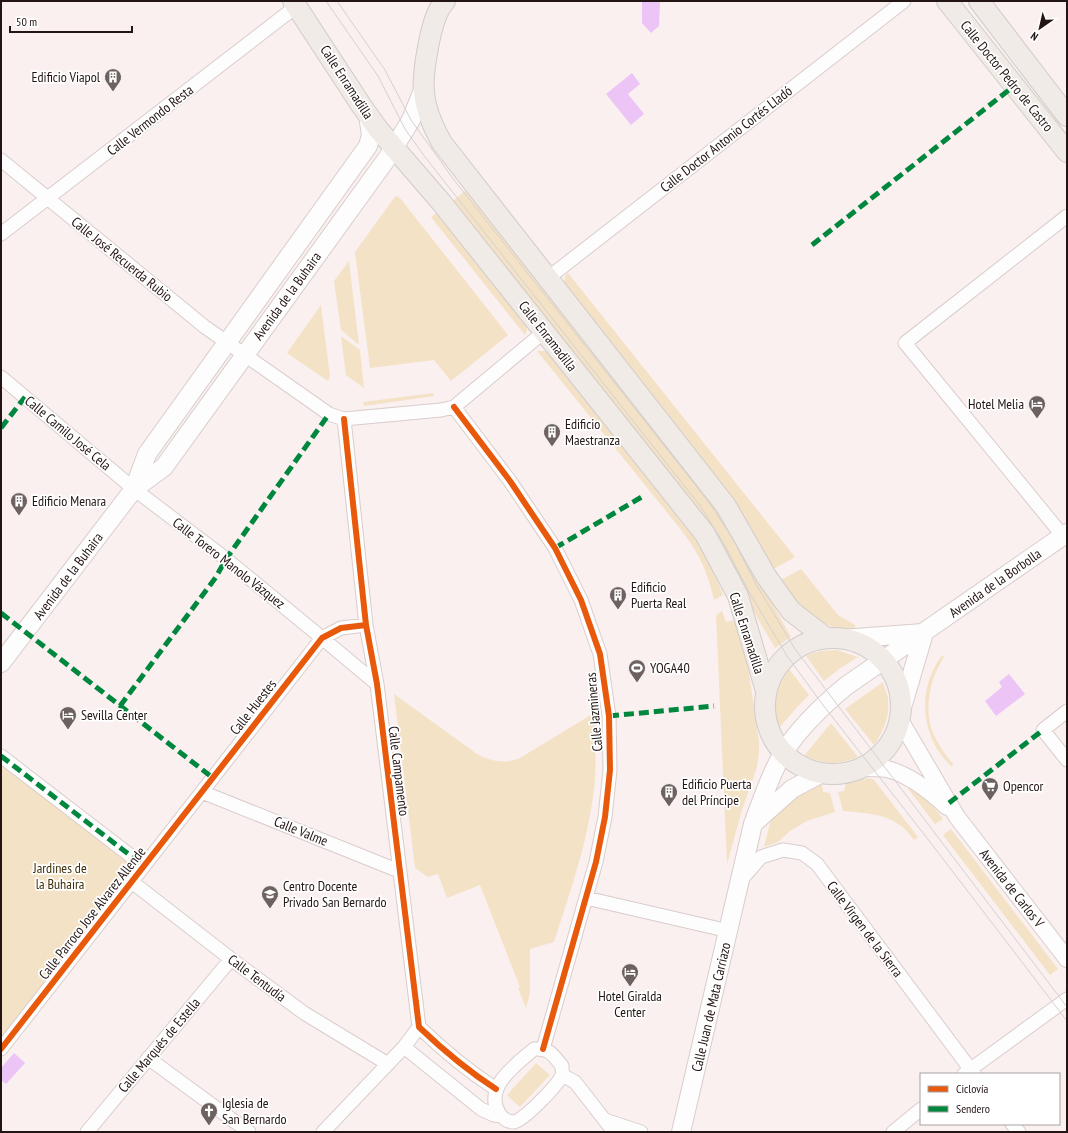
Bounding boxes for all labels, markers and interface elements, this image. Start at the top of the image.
scale bar [10,8,132,34]
north arrow [1020,8,1060,48]
text: 50 m [16,14,37,29]
street label: Calle Doctor Pedro de Castro [957,17,1057,135]
text: N [1028,29,1041,44]
street label: Calle Enramadilla [316,42,378,122]
building icon: Edificio Viapol [103,67,123,92]
place label: Edificio Viapol [32,68,101,86]
street label: Calle Vermondo Resta [103,81,197,159]
street label: Calle Doctor Antonio Cortés Lladó [656,82,796,196]
street label: Calle José Recuerda Rubio [68,213,176,305]
street label: Avenida de la Buhaira [249,248,325,344]
street label: Calle Enramadilla [515,297,581,375]
street label: Calle Camilo José Cela [21,392,115,474]
hotel icon: Hotel Melia [1027,394,1047,419]
place label: Hotel Melia [968,395,1024,413]
place label: Edificio Maestranza [565,415,620,449]
building icon: Edificio Maestranza [542,422,562,447]
building icon: Edificio Menara [9,491,29,516]
place label: Edificio Menara [32,492,106,510]
street label: Calle Torero Manolo Vázquez [169,513,289,613]
street label: Avenida de la Buhaira [29,529,107,623]
street label: Avenida de la Borbolla [945,544,1045,622]
place label: Edificio Puerta Real [631,578,687,612]
building icon: Edificio Puerta Real [608,585,628,610]
street label: Calle Enramadilla [725,590,769,676]
sports icon: YOGA40 [627,658,647,683]
place label: YOGA40 [650,659,690,677]
street label: Calle Jazmineras [582,671,606,752]
street label: Calle Huestes [226,675,280,738]
hotel icon: Sevilla Center [58,705,78,730]
place label: Sevilla Center [81,706,148,724]
street label: Calle Campamento [385,725,413,817]
place label: Edificio Puerta del Príncipe [682,775,752,809]
supermarket icon: Opencor [980,776,1000,801]
place label: Opencor [1003,777,1043,795]
building icon: Edificio Puerta del Príncipe [659,782,679,807]
street label: Calle Valme [271,812,331,850]
street label: Calle Parroco Jose Alvarez Allende [35,843,149,983]
street label: Avenida de Carlos V [976,845,1049,931]
park label: Jardines de la Buhaira [32,859,87,893]
place label: Centro Docente Privado San Bernardo [283,877,387,911]
street label: Calle Virgen de la Sierra [823,877,907,981]
school or university icon: Centro Docente Privado San Bernardo [260,884,280,909]
street label: Calle Juan de Mata Carriazo [687,941,735,1073]
street label: Calle Tentudía [224,950,290,1006]
hotel icon: Hotel Giralda Center [620,962,640,987]
place label: Hotel Giralda Center [598,987,662,1021]
street label: Calle Marqués de Estella [114,994,204,1096]
legend [920,1073,1060,1125]
text: Ciclovía [956,1081,988,1096]
place label: Iglesia de San Bernardo [222,1094,287,1128]
church icon: Iglesia de San Bernardo [199,1101,219,1126]
text: Sendero [956,1101,990,1116]

